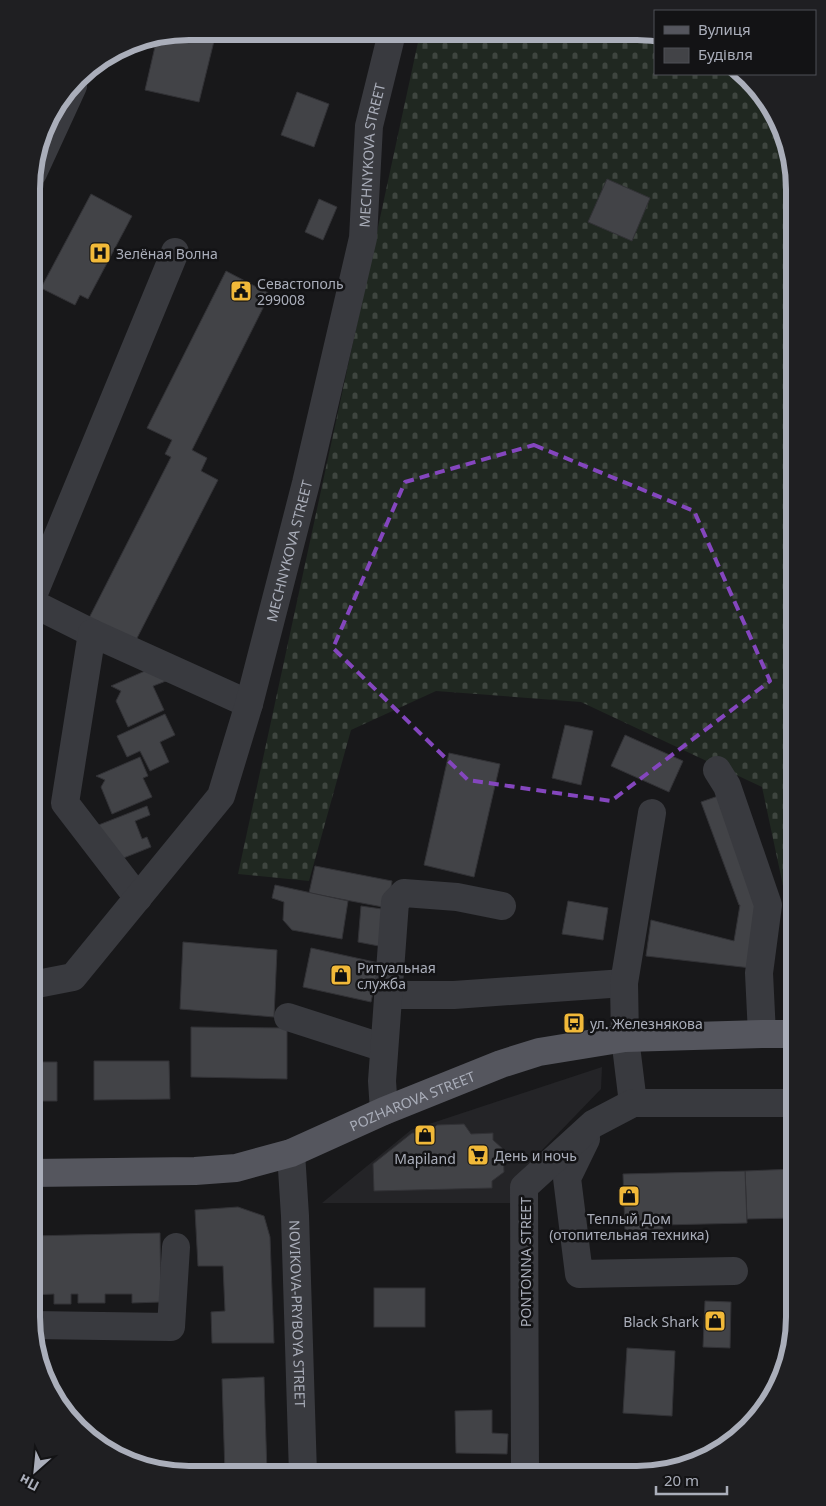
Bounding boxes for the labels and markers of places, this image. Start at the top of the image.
hospital icon: Зелёная Волна [88,241,112,265]
place label: Зелёная Волна [116,244,218,263]
place label: Севастополь 299008 [257,274,344,309]
public building icon: Севастополь 299008 [229,279,253,303]
place label: Ритуальная служба [357,958,436,993]
shop icon: Ритуальная служба [329,963,353,987]
bus stop icon: ул. Железнякова [562,1011,586,1035]
place label: ул. Железнякова [590,1014,703,1033]
shop icon: Mapiland [413,1123,437,1147]
supermarket icon: День и ночь [466,1143,490,1167]
place label: День и ночь [494,1146,577,1165]
place label: Mapiland [394,1149,456,1168]
shop icon: Теплый Дом (отопительная техника) [617,1184,641,1208]
place label: Теплый Дом (отопительная техника) [549,1209,709,1244]
shop icon: Black Shark [703,1309,727,1333]
place label: Black Shark [623,1312,700,1331]

